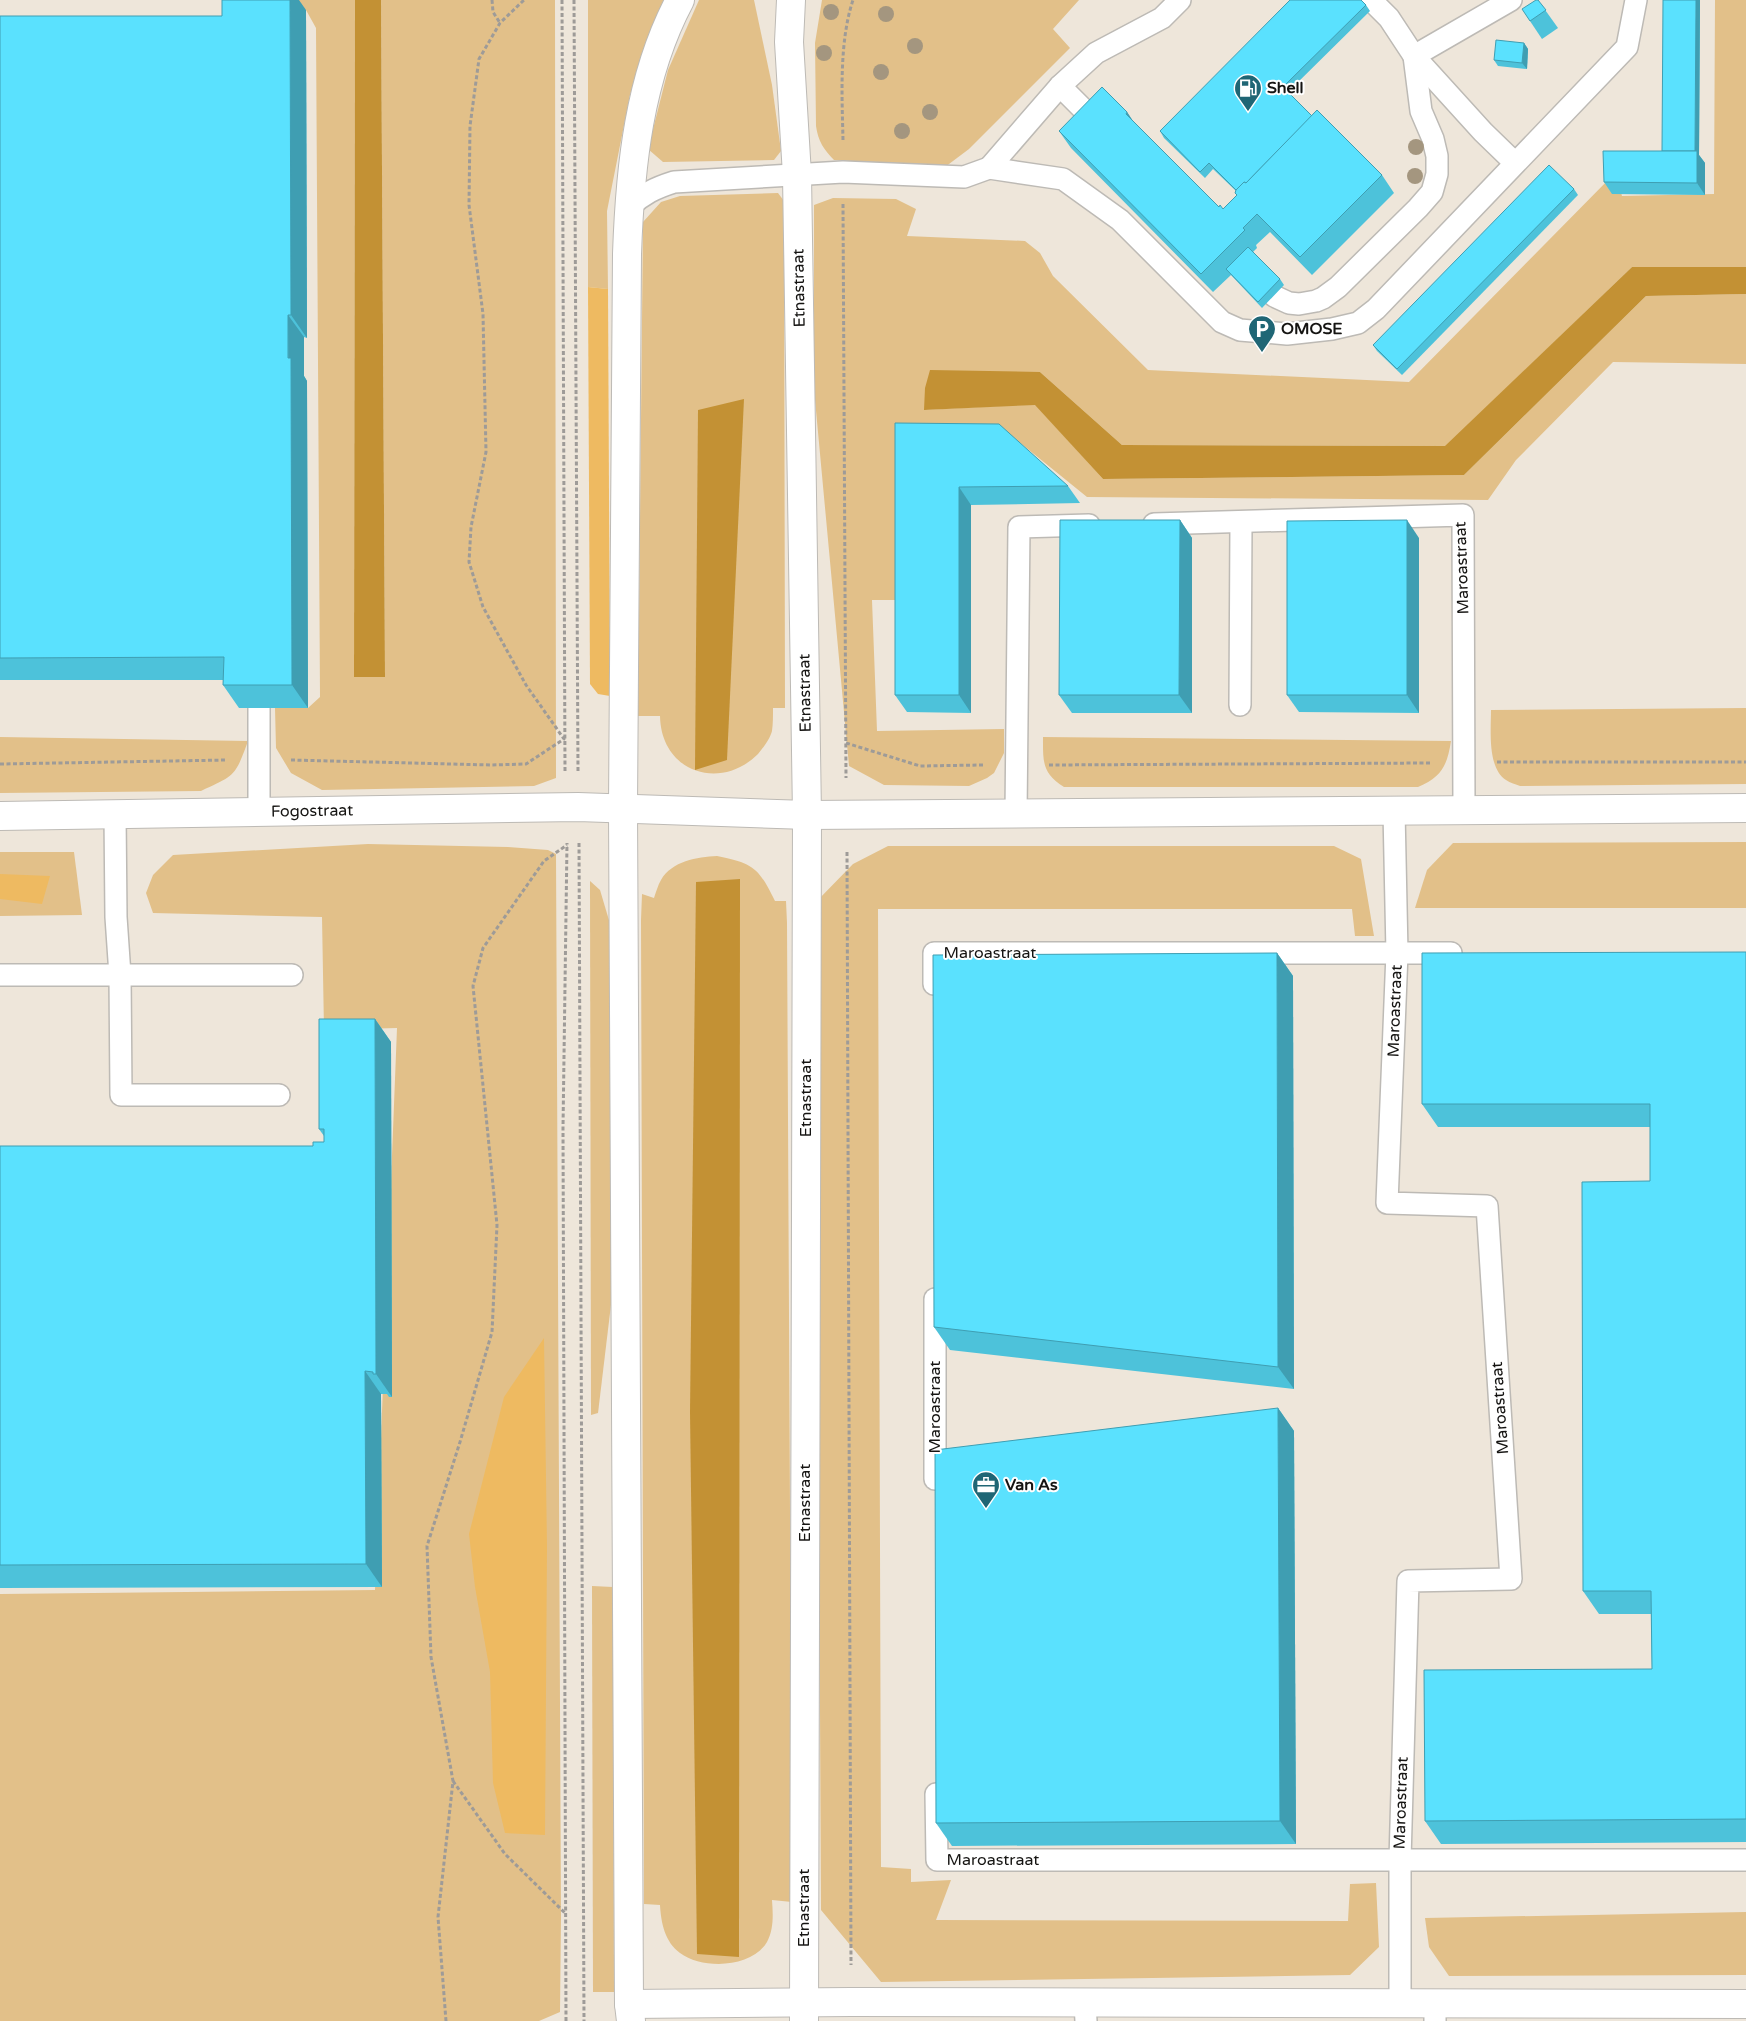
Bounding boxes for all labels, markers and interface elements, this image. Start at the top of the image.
fuel station icon: Shell [1233,73,1263,112]
place label: Shell [1267,78,1304,98]
street label: Etnastraat [788,249,810,327]
parking icon: OMOSE [1247,314,1277,353]
place label: OMOSE [1281,319,1343,339]
street label: Maroastraat [1450,521,1474,615]
street label: Etnastraat [794,654,816,732]
street label: Fogostraat [271,800,353,822]
street label: Maroastraat [944,943,1036,963]
street label: Maroastraat [1383,964,1407,1058]
street label: Etnastraat [796,1059,816,1137]
street label: Maroastraat [925,1361,945,1453]
street label: Maroastraat [1487,1361,1513,1455]
street label: Etnastraat [795,1464,815,1542]
office icon: Van As [971,1470,1001,1509]
place label: Van As [1005,1475,1058,1495]
street label: Maroastraat [1389,1756,1413,1850]
street label: Maroastraat [947,1850,1039,1870]
street label: Etnastraat [794,1869,814,1947]

